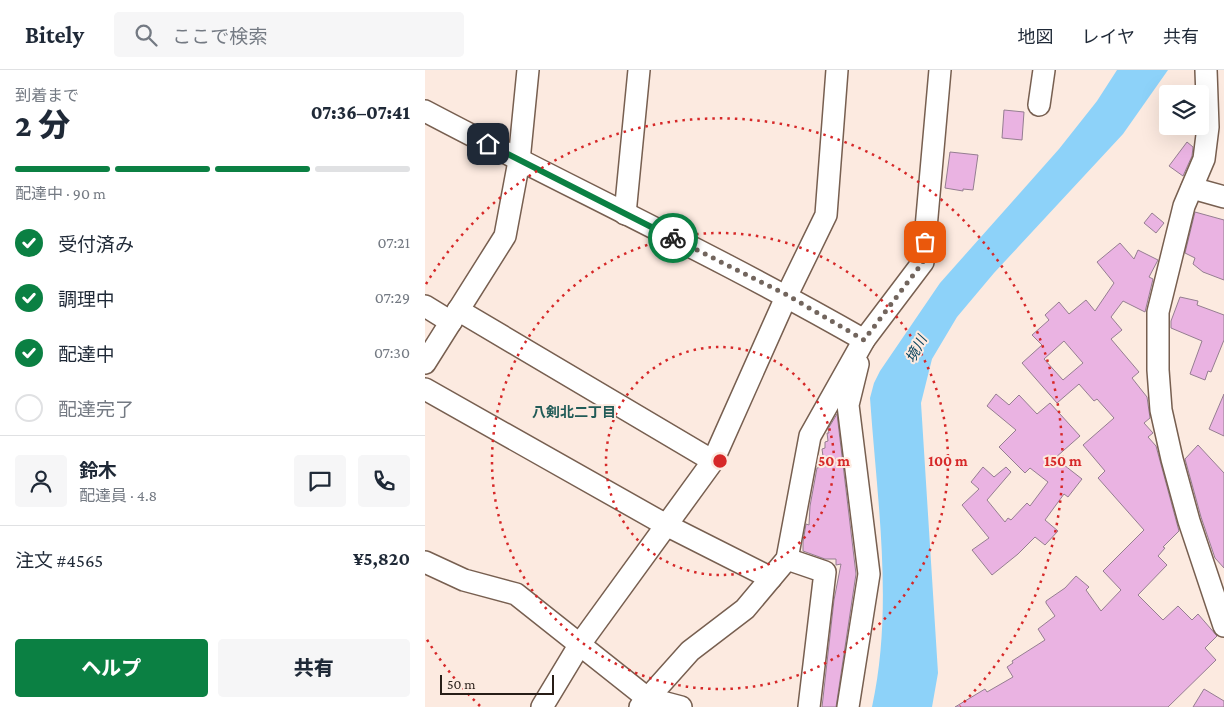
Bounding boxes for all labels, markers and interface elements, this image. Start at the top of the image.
search box [114,12,464,57]
text: Bitely [25,21,84,48]
icon: search [132,21,160,49]
text: ここで検索 [172,26,267,47]
text: 地図 [1018,27,1054,47]
text: レイヤ [1082,27,1135,47]
text: 共有 [1163,27,1199,47]
map controls [1159,85,1209,135]
button: layers [1159,85,1209,135]
text: 到着まで [15,87,79,104]
text: 07:36–07:41 [311,102,410,123]
text: 2 分 [15,107,70,143]
pin [467,123,509,165]
icon: home [474,130,502,158]
text: 配達中 · 90 m [15,185,106,202]
courier [648,213,698,263]
pin [904,221,946,263]
icon: bike [659,224,687,252]
icon: bag [911,228,939,256]
icon: check [15,229,43,257]
text: 受付済み [58,234,134,255]
text: 07:21 [378,234,410,251]
icon: check [15,284,43,312]
text: 調理中 [58,289,115,310]
text: 07:29 [375,289,410,306]
water label: 境川 [902,331,931,365]
icon: check [15,339,43,367]
text: 配達中 [58,344,115,365]
text: 07:30 [374,344,410,361]
text: 配達完了 [58,399,134,420]
district label: 八剣北二丁目 [532,404,616,420]
centre of rings [711,452,729,470]
text: 50 m [818,453,850,469]
text: 100 m [928,453,968,469]
text: 150 m [1044,453,1082,469]
button: person [15,455,67,507]
button: chat [294,455,346,507]
button: phone [358,455,410,507]
text: 鈴木 [79,460,117,481]
text: 配達員 · 4.8 [79,487,157,504]
text: ¥5,820 [353,548,410,569]
text: 注文 #4565 [15,550,103,571]
button: ヘルプ [15,639,208,697]
button: 共有 [218,639,410,697]
scale bar [440,672,554,695]
text: 50 m [447,676,475,692]

